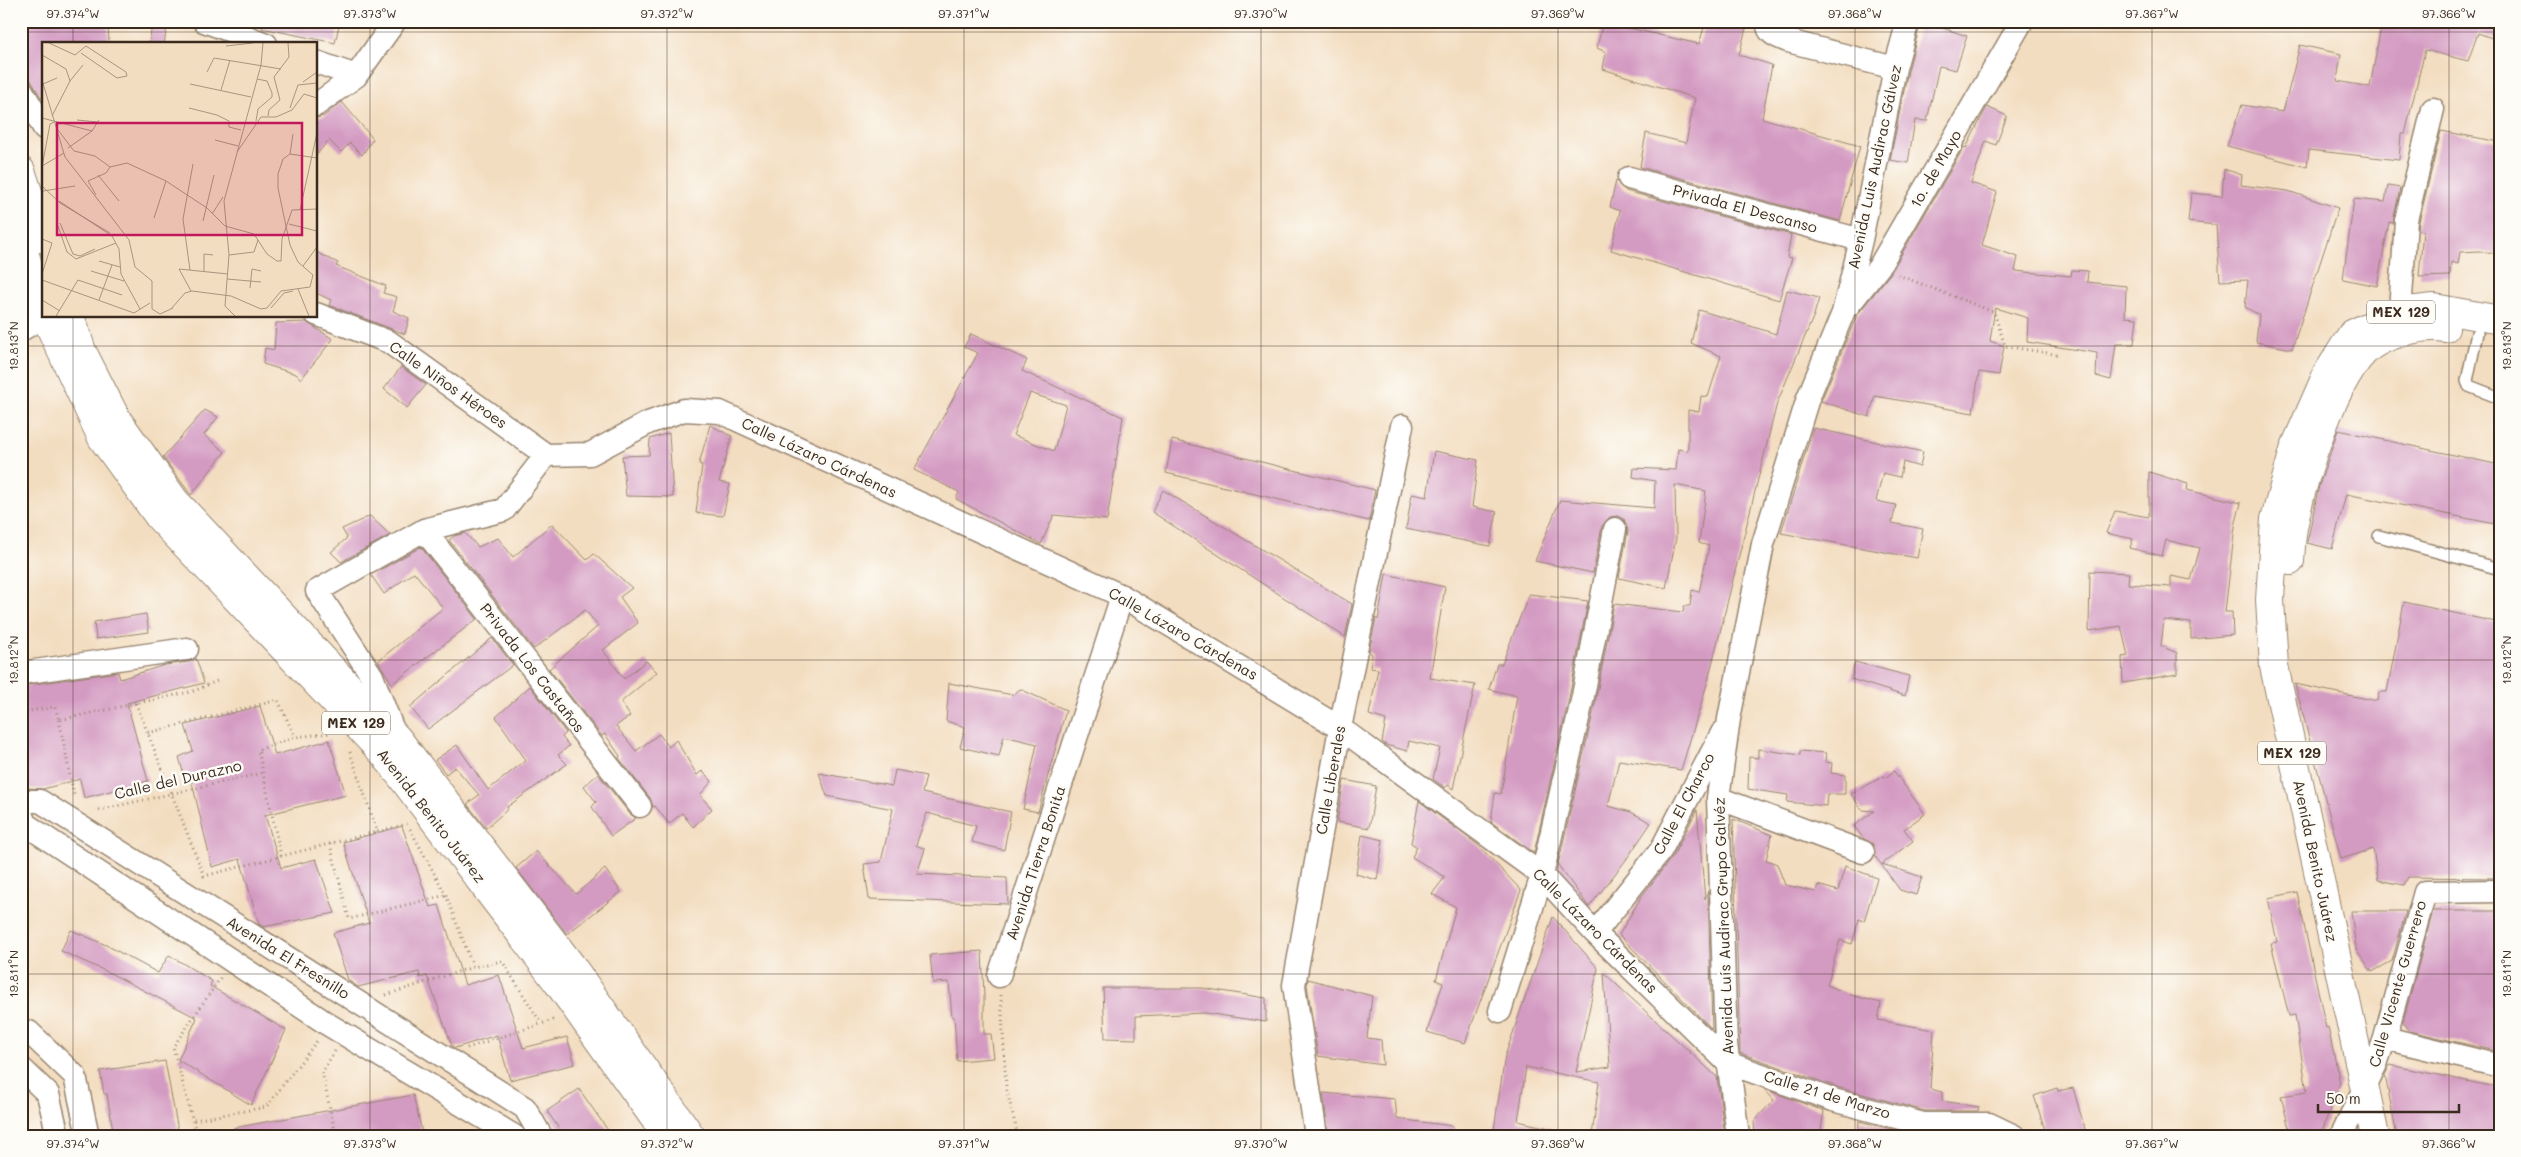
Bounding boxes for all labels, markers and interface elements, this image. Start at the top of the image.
text: 97.374°W [46,5,100,21]
text: 97.373°W [343,5,397,21]
text: 97.372°W [641,5,693,21]
text: 97.371°W [938,5,990,21]
text: 97.370°W [1234,5,1288,21]
text: 97.369°W [1531,5,1585,21]
text: 97.368°W [1828,5,1882,21]
text: 97.367°W [2125,5,2179,21]
text: 97.366°W [2422,5,2476,21]
inset map [42,42,318,318]
street label: Avenida Luis Audirac Gálvez [1843,63,1905,271]
street label: 1o. de Mayo [1905,126,1965,211]
street label: Privada El Descanso [1671,179,1820,237]
road number: MEX 129 [2367,300,2435,324]
text: 19.813°N [5,321,21,371]
text: 19.813°N [2498,321,2514,371]
street label: Calle Niños Héroes [386,336,511,432]
street label: Calle Lázaro Cárdenas [739,412,900,502]
street label: Calle Lázaro Cárdenas [1105,582,1262,684]
street label: Privada Los Castaños [476,599,590,736]
text: 19.812°N [5,636,21,684]
text: 19.812°N [2498,636,2514,684]
road number: MEX 129 [322,711,390,734]
street label: Calle Liberales [1311,724,1349,836]
road number: MEX 129 [2258,741,2326,764]
street label: Avenida Benito Juárez [373,744,491,887]
street label: Calle El Charco [1648,749,1718,858]
street label: Calle del Durazno [112,755,243,803]
street label: Avenida Benito Juárez [2289,778,2343,944]
street label: Avenida Tierra Bonita [1001,783,1069,942]
street label: Avenida Luís Audirac Grupo Galvéz [1709,797,1737,1055]
street label: Calle Lázaro Cárdenas [1529,863,1663,997]
street label: Calle Vicente Guerrero [2364,898,2430,1069]
street label: Avenida El Fresnillo [223,911,354,1003]
text: 19.811°N [5,950,21,998]
text: 19.811°N [2498,950,2514,998]
street label: Calle 21 de Marzo [1762,1065,1893,1123]
scale bar [2318,1082,2460,1114]
text: 50 m [2326,1088,2361,1108]
text: 97.374°W [46,1135,100,1151]
text: 97.373°W [343,1135,397,1151]
text: 97.372°W [641,1135,693,1151]
text: 97.371°W [938,1135,990,1151]
text: 97.370°W [1234,1135,1288,1151]
text: 97.369°W [1531,1135,1585,1151]
text: 97.368°W [1828,1135,1882,1151]
text: 97.367°W [2125,1135,2179,1151]
text: 97.366°W [2422,1135,2476,1151]

